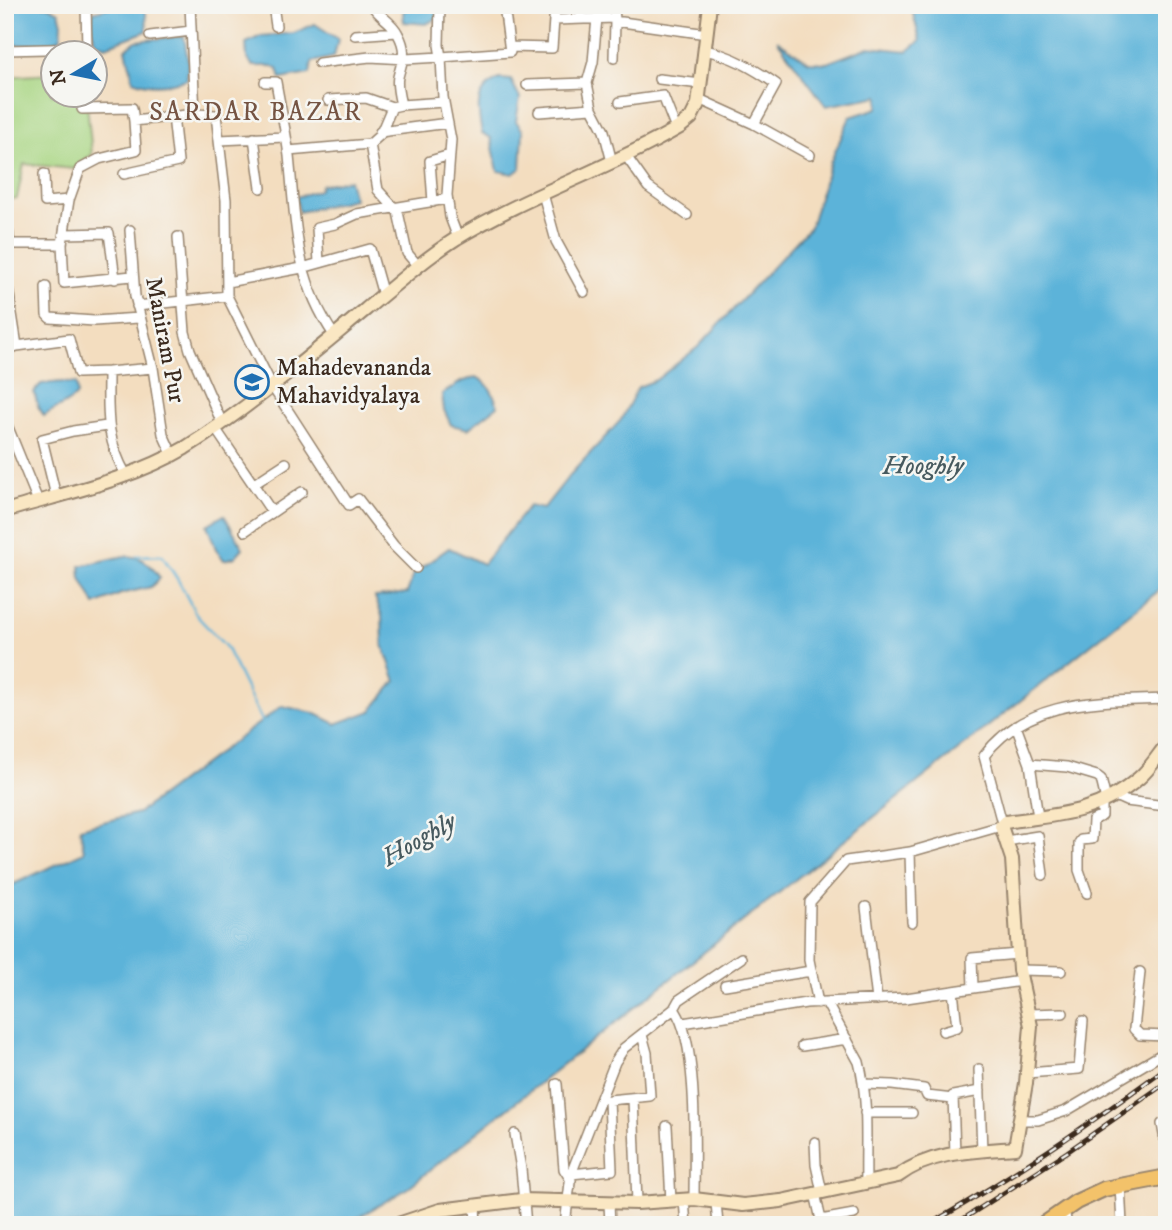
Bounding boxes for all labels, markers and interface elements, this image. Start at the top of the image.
north arrow [38,38,108,108]
text: N [46,67,71,86]
district label: SARDAR BAZAR [149,96,363,129]
street label: Maniram Pur [138,274,192,406]
place label: Mahadevananda Mahavidyalaya [276,353,432,411]
school or university icon: Mahadevananda Mahavidyalaya [233,363,271,401]
water label: Hooghly [882,450,965,483]
water label: Hooghly [375,805,464,875]

